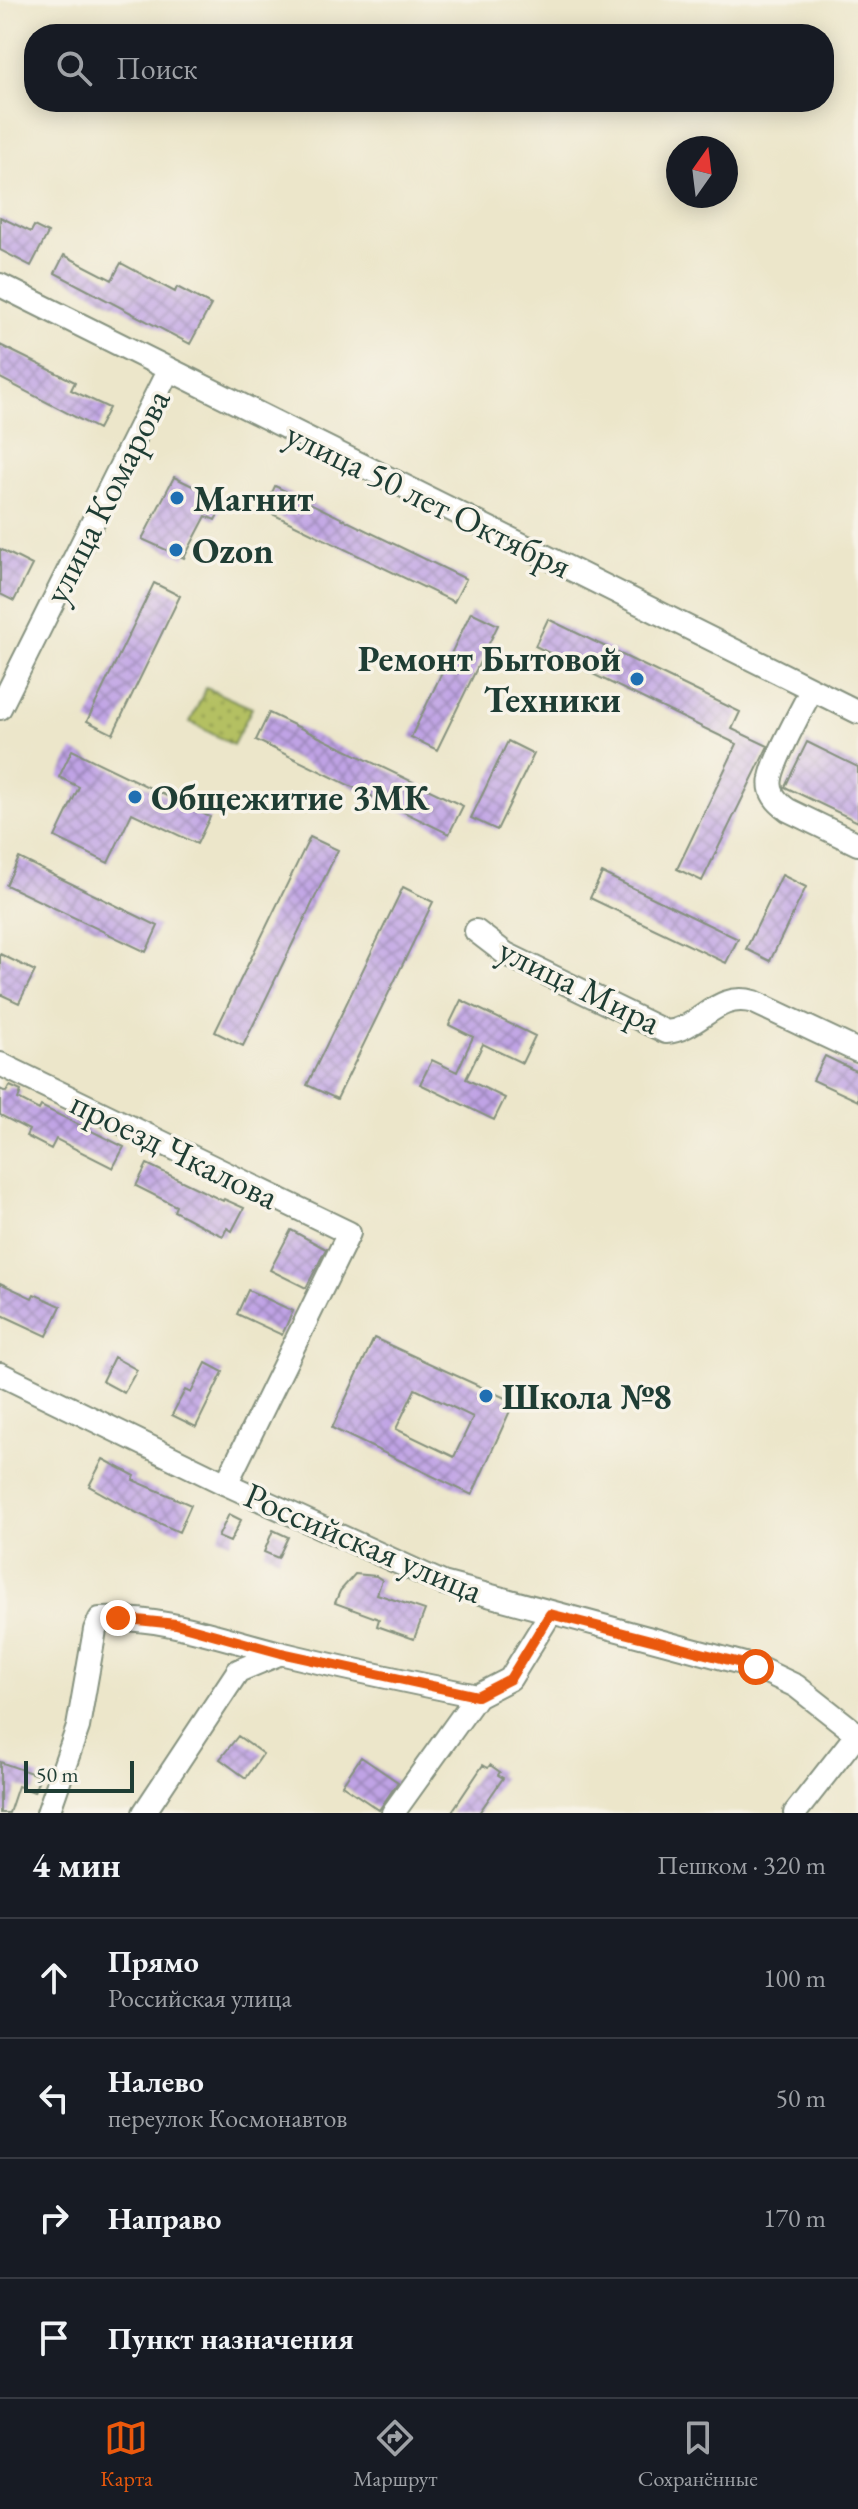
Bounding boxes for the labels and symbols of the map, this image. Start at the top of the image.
north arrow [666,136,738,208]
street label: улица Комарова [32,380,181,611]
street label: улица 50 лет Октября [278,410,579,589]
place label: Магнит [193,475,314,522]
marker: Магнит [168,489,186,507]
place label: Ozon [192,527,274,574]
marker: Ozon [167,541,185,559]
place label: Ремонт Бытовой Техники [358,635,621,723]
marker: Ремонт Бытовой Техники [628,670,646,688]
place label: Общежитие 3МК [151,774,430,821]
marker: Общежитие 3МК [126,788,144,806]
street label: улица Мира [491,926,669,1045]
street label: проезд Чкалова [63,1079,287,1220]
place label: Школа №8 [502,1373,672,1420]
marker: Школа №8 [477,1387,495,1405]
street label: Российская улица [238,1471,491,1614]
route end [100,1600,136,1636]
route start [738,1649,774,1685]
scale bar [24,1757,134,1793]

